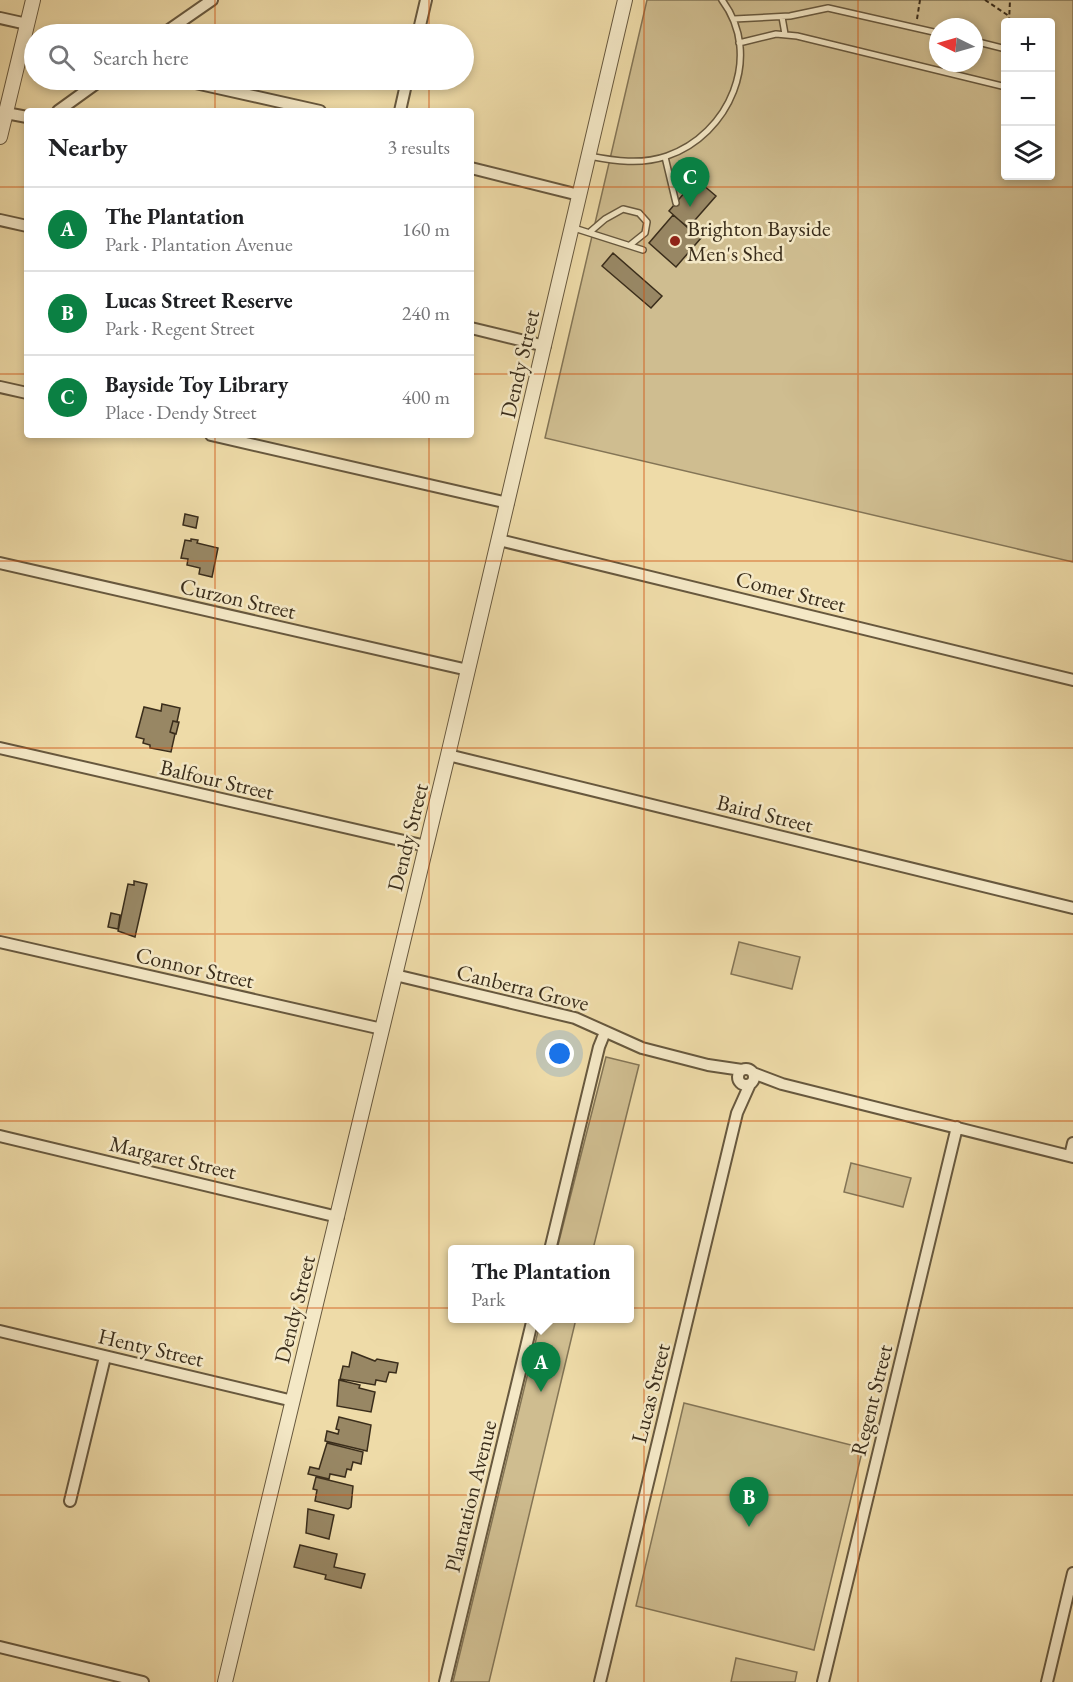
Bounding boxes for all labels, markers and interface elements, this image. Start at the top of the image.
north arrow [929,18,983,72]
map controls [1001,18,1055,180]
button: + [1001,18,1055,72]
search box [24,24,474,90]
icon: search [45,41,78,74]
text: Search here [93,43,188,72]
button: − [1001,72,1055,126]
button: layers [1001,126,1055,180]
text: Nearby [48,130,128,164]
text: 3 results [387,134,450,160]
pin: C [670,158,710,207]
text: The Plantation [105,202,244,231]
place label: Brighton Bayside Men's Shed [687,214,831,268]
text: A [60,216,75,242]
text: 160 m [402,216,450,242]
text: Park · Plantation Avenue [105,231,293,257]
marker: Brighton Bayside Men's Shed [668,234,682,248]
text: Lucas Street Reserve [105,286,293,315]
text: B [61,300,74,326]
text: 240 m [402,300,450,326]
street label: Dendy Street [493,307,546,421]
text: Park · Regent Street [105,315,254,341]
text: Bayside Toy Library [105,370,288,399]
text: C [60,384,75,410]
text: 400 m [402,384,450,410]
text: Place · Dendy Street [105,399,257,425]
street label: Comer Street [733,564,849,619]
street label: Curzon Street [177,571,299,626]
street label: Balfour Street [157,752,277,807]
street label: Dendy Street [380,780,435,894]
street label: Baird Street [714,788,816,839]
street label: Connor Street [133,940,257,995]
street label: Canberra Grove [454,957,592,1018]
your location [545,1039,574,1068]
street label: Margaret Street [107,1129,239,1186]
popup [448,1245,634,1323]
street label: Dendy Street [267,1252,322,1366]
text: The Plantation [471,1257,611,1286]
text: Park [471,1286,505,1312]
street label: Henty Street [95,1321,207,1374]
street label: Lucas Street [624,1340,677,1446]
street label: Regent Street [844,1341,899,1459]
pin: A [522,1342,560,1392]
street label: Plantation Avenue [438,1417,504,1575]
pin: B [730,1478,768,1527]

